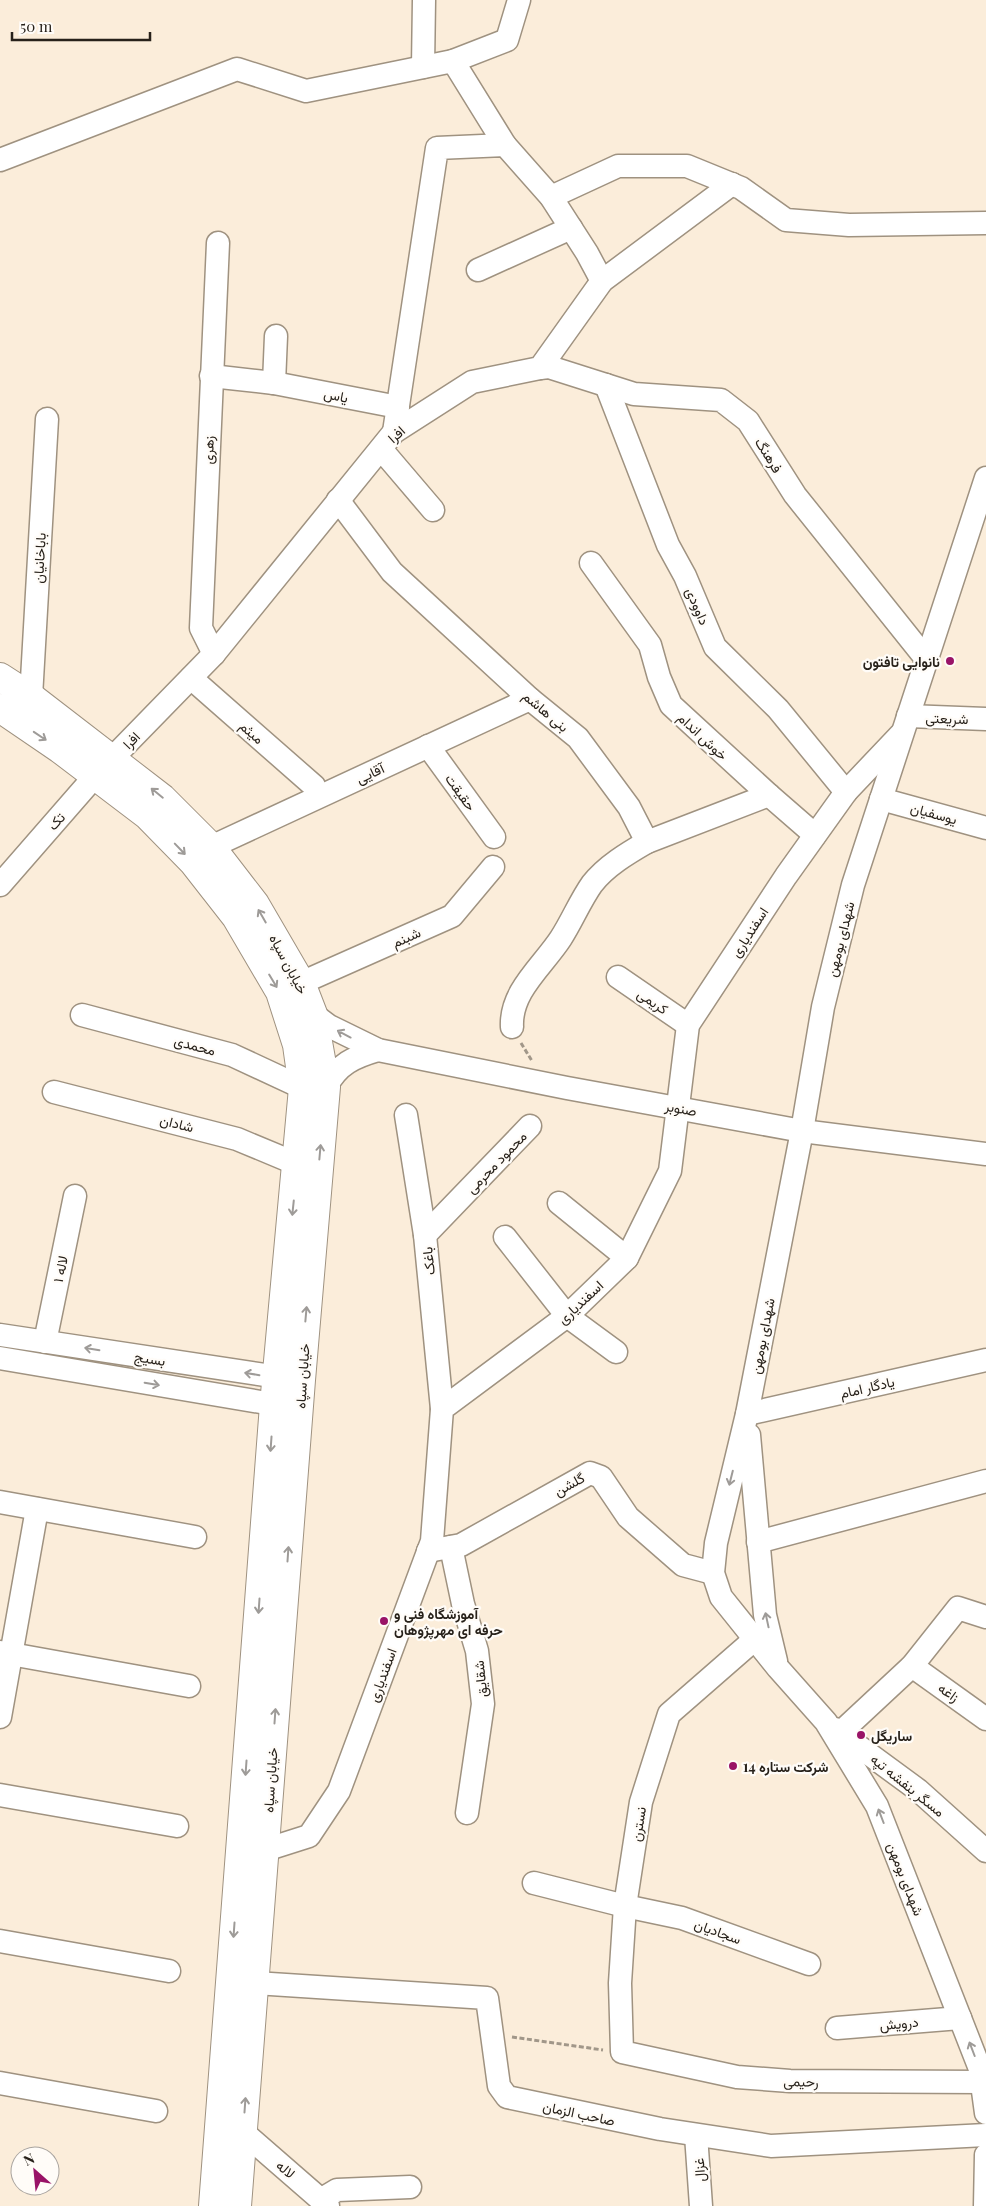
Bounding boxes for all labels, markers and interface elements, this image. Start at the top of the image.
scale bar [12,10,150,42]
text: 50 m [20,16,53,36]
street label: یاس [322,383,350,407]
street label: افرا [383,421,409,447]
street label: فرهنگ [751,434,787,476]
street label: زهری [198,435,218,465]
street label: باباخانیان [28,532,50,584]
street label: داوودی [682,584,714,628]
place label: نانوایی تافتون [863,652,940,671]
marker: نانوایی تافتون [944,655,956,667]
street label: بنی هاشم [519,686,573,736]
street label: خوش اندام [674,708,732,764]
street label: شریعتی [925,708,969,728]
street label: میثم [236,716,268,748]
street label: افرا [118,727,144,753]
one-way arrow [33,731,47,741]
street label: آقایی [353,757,389,788]
street label: حقیقت [441,770,481,814]
one-way arrow [150,788,163,799]
street label: یوسفیان [909,798,959,828]
street label: تک [43,808,69,834]
one-way arrow [174,843,186,855]
street label: شهدای بومهن [821,899,859,979]
street label: اسفندیاری [726,903,772,961]
one-way arrow [257,910,267,924]
street label: شبنم [389,922,423,952]
street label: خیابان سپاه [264,931,313,998]
one-way arrow [269,974,279,988]
street label: کریمی [634,984,672,1018]
one-way arrow [337,1029,352,1039]
street label: محمدی [172,1030,218,1060]
street label: صنوبر [663,1096,699,1120]
street label: شادان [158,1110,196,1136]
street label: محمود محرمی [462,1127,530,1197]
one-way arrow [316,1144,325,1160]
one-way arrow [288,1200,298,1216]
street label: باغک [417,1246,439,1276]
street label: لاله ۱ [48,1254,72,1284]
street label: اسفندیاری [553,1276,607,1328]
street label: شهدای بومهن [745,1296,779,1376]
one-way arrow [302,1306,311,1322]
street label: خیابان سپاه [290,1343,315,1409]
one-way arrow [84,1344,100,1354]
street label: بسیج [133,1346,167,1372]
one-way arrow [245,1369,261,1379]
street label: یادگار امام [838,1372,896,1402]
one-way arrow [143,1379,159,1389]
one-way arrow [266,1435,276,1451]
street label: گلشن [550,1468,588,1500]
one-way arrow [726,1470,735,1486]
one-way arrow [283,1546,292,1562]
one-way arrow [254,1598,263,1614]
place label: آموزشگاه فنی و حرفه ای مهرپژوهان [394,1604,503,1640]
one-way arrow [761,1613,771,1629]
marker: آموزشگاه فنی و حرفه ای مهرپژوهان [378,1615,390,1627]
street label: اسفندیاری [363,1645,401,1705]
street label: شقایق [469,1660,491,1698]
street label: زاغه [935,1678,963,1706]
one-way arrow [270,1708,280,1724]
place label: ساریگل [871,1726,912,1745]
marker: ساریگل [855,1729,867,1741]
street label: خیابان سپاه [258,1747,283,1813]
street label: مسگر بنفشه تپه [866,1749,949,1822]
place label: شرکت ستاره 14 [743,1757,828,1776]
one-way arrow [242,1760,251,1776]
marker: شرکت ستاره 14 [727,1760,739,1772]
street label: نسترن [626,1805,650,1843]
one-way arrow [876,1809,885,1824]
street label: شهدای بومهن [883,1840,929,1918]
street label: سجادیان [692,1914,744,1948]
one-way arrow [230,1922,239,1938]
street label: درویش [879,2012,920,2034]
one-way arrow [967,2042,976,2057]
street label: رحیمی [783,2071,819,2091]
street label: صاحب الزمان [541,2096,617,2130]
one-way arrow [240,2097,250,2113]
north arrow [10,2146,60,2196]
text: N [20,2148,38,2170]
street label: لاله [273,2156,299,2182]
street label: غزال [689,2157,710,2183]

